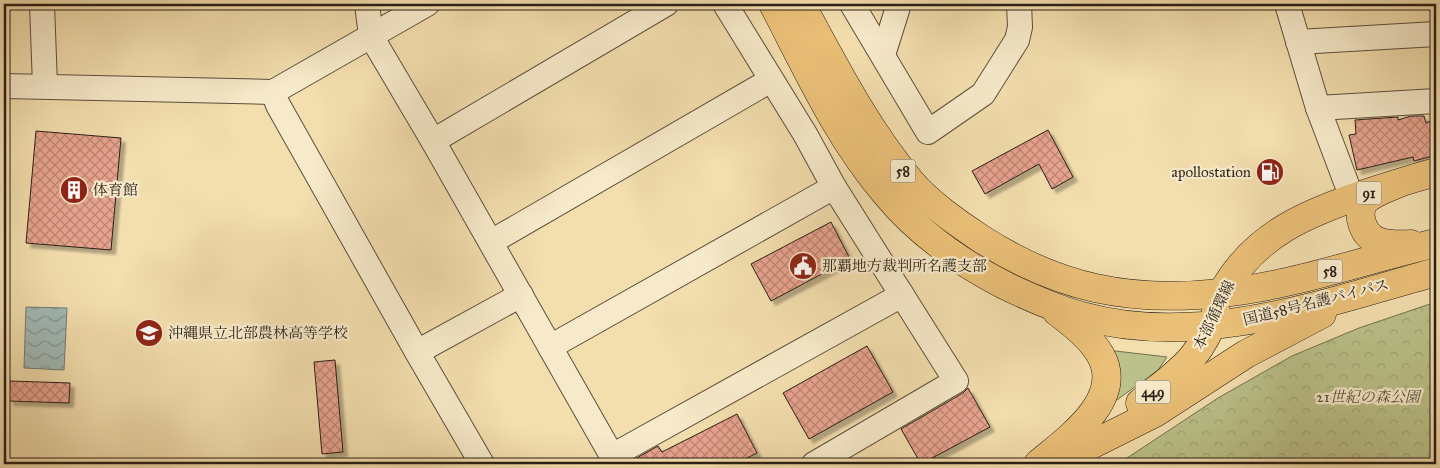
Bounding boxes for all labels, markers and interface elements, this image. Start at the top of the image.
fuel station icon: apollostation [1255,157,1285,187]
road number: 58 [890,160,916,182]
place label: apollostation [1172,163,1251,181]
building icon: 体育館 [59,175,89,205]
place label: 体育館 [93,181,138,199]
road number: 91 [1356,182,1382,204]
public building icon: 那覇地方裁判所名護支部 [788,251,818,281]
place label: 那覇地方裁判所名護支部 [822,257,987,275]
road number: 58 [1318,260,1342,282]
street label: 国道58号名護バイパス [1241,275,1391,329]
street label: 本部循環線 [1189,277,1239,353]
school or university icon: 沖縄県立北部農林高等学校 [134,318,164,348]
place label: 沖縄県立北部農林高等学校 [168,324,348,342]
road number: 449 [1136,381,1170,404]
park label: 21世紀の森公園 [1316,388,1423,406]

